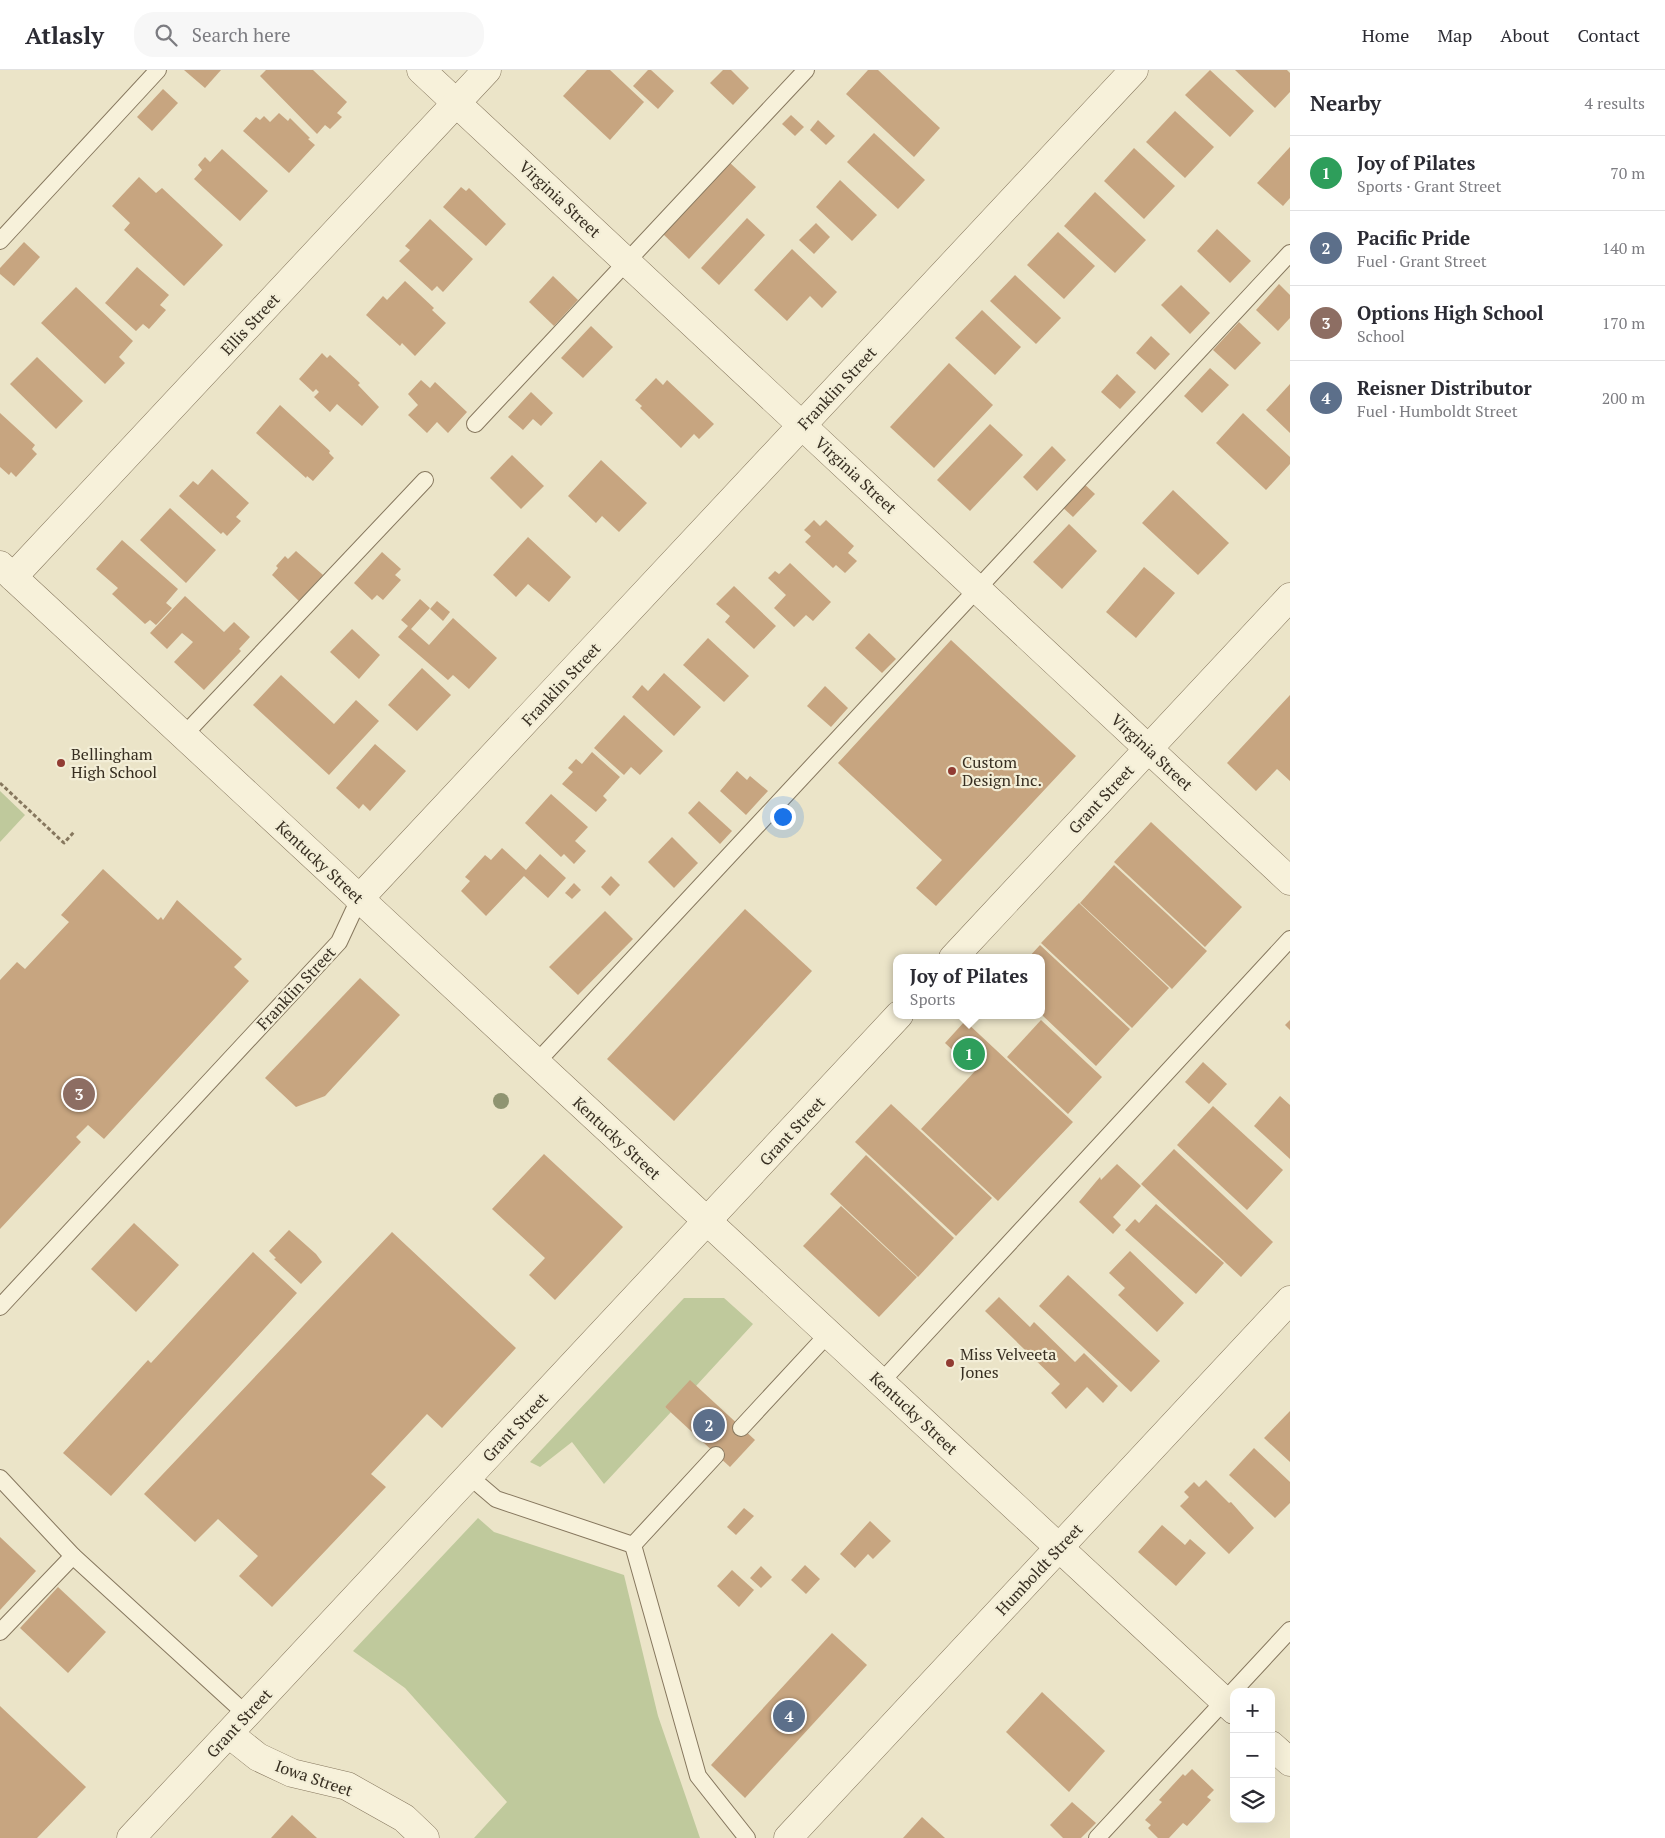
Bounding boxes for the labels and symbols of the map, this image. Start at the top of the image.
street label: Virginia Street [514,155,606,243]
street label: Ellis Street [216,288,284,360]
street label: Franklin Street [793,342,881,434]
street label: Virginia Street [810,431,902,519]
street label: Franklin Street [517,638,605,730]
street label: Virginia Street [1106,708,1198,796]
place label: Bellingham High School [71,743,157,783]
place label: Custom Design Inc. [962,751,1042,791]
marker: Bellingham High School [55,757,67,769]
street label: Grant Street [1063,760,1139,838]
marker: Custom Design Inc. [946,765,958,777]
your location [770,804,796,830]
street label: Kentucky Street [271,816,369,908]
street label: Franklin Street [252,942,340,1034]
pin: 1 [953,1035,985,1073]
pin: 3 [63,1075,95,1113]
street label: Kentucky Street [568,1092,666,1184]
street label: Grant Street [754,1092,830,1170]
place label: Miss Velveeta Jones [960,1343,1056,1383]
marker: Miss Velveeta Jones [944,1357,956,1369]
street label: Kentucky Street [865,1367,963,1459]
street label: Grant Street [477,1388,553,1466]
pin: 2 [693,1406,725,1444]
street label: Humboldt Street [991,1518,1087,1620]
street label: Grant Street [201,1684,277,1762]
pin: 4 [773,1697,805,1735]
street label: Iowa Street [272,1754,356,1802]

